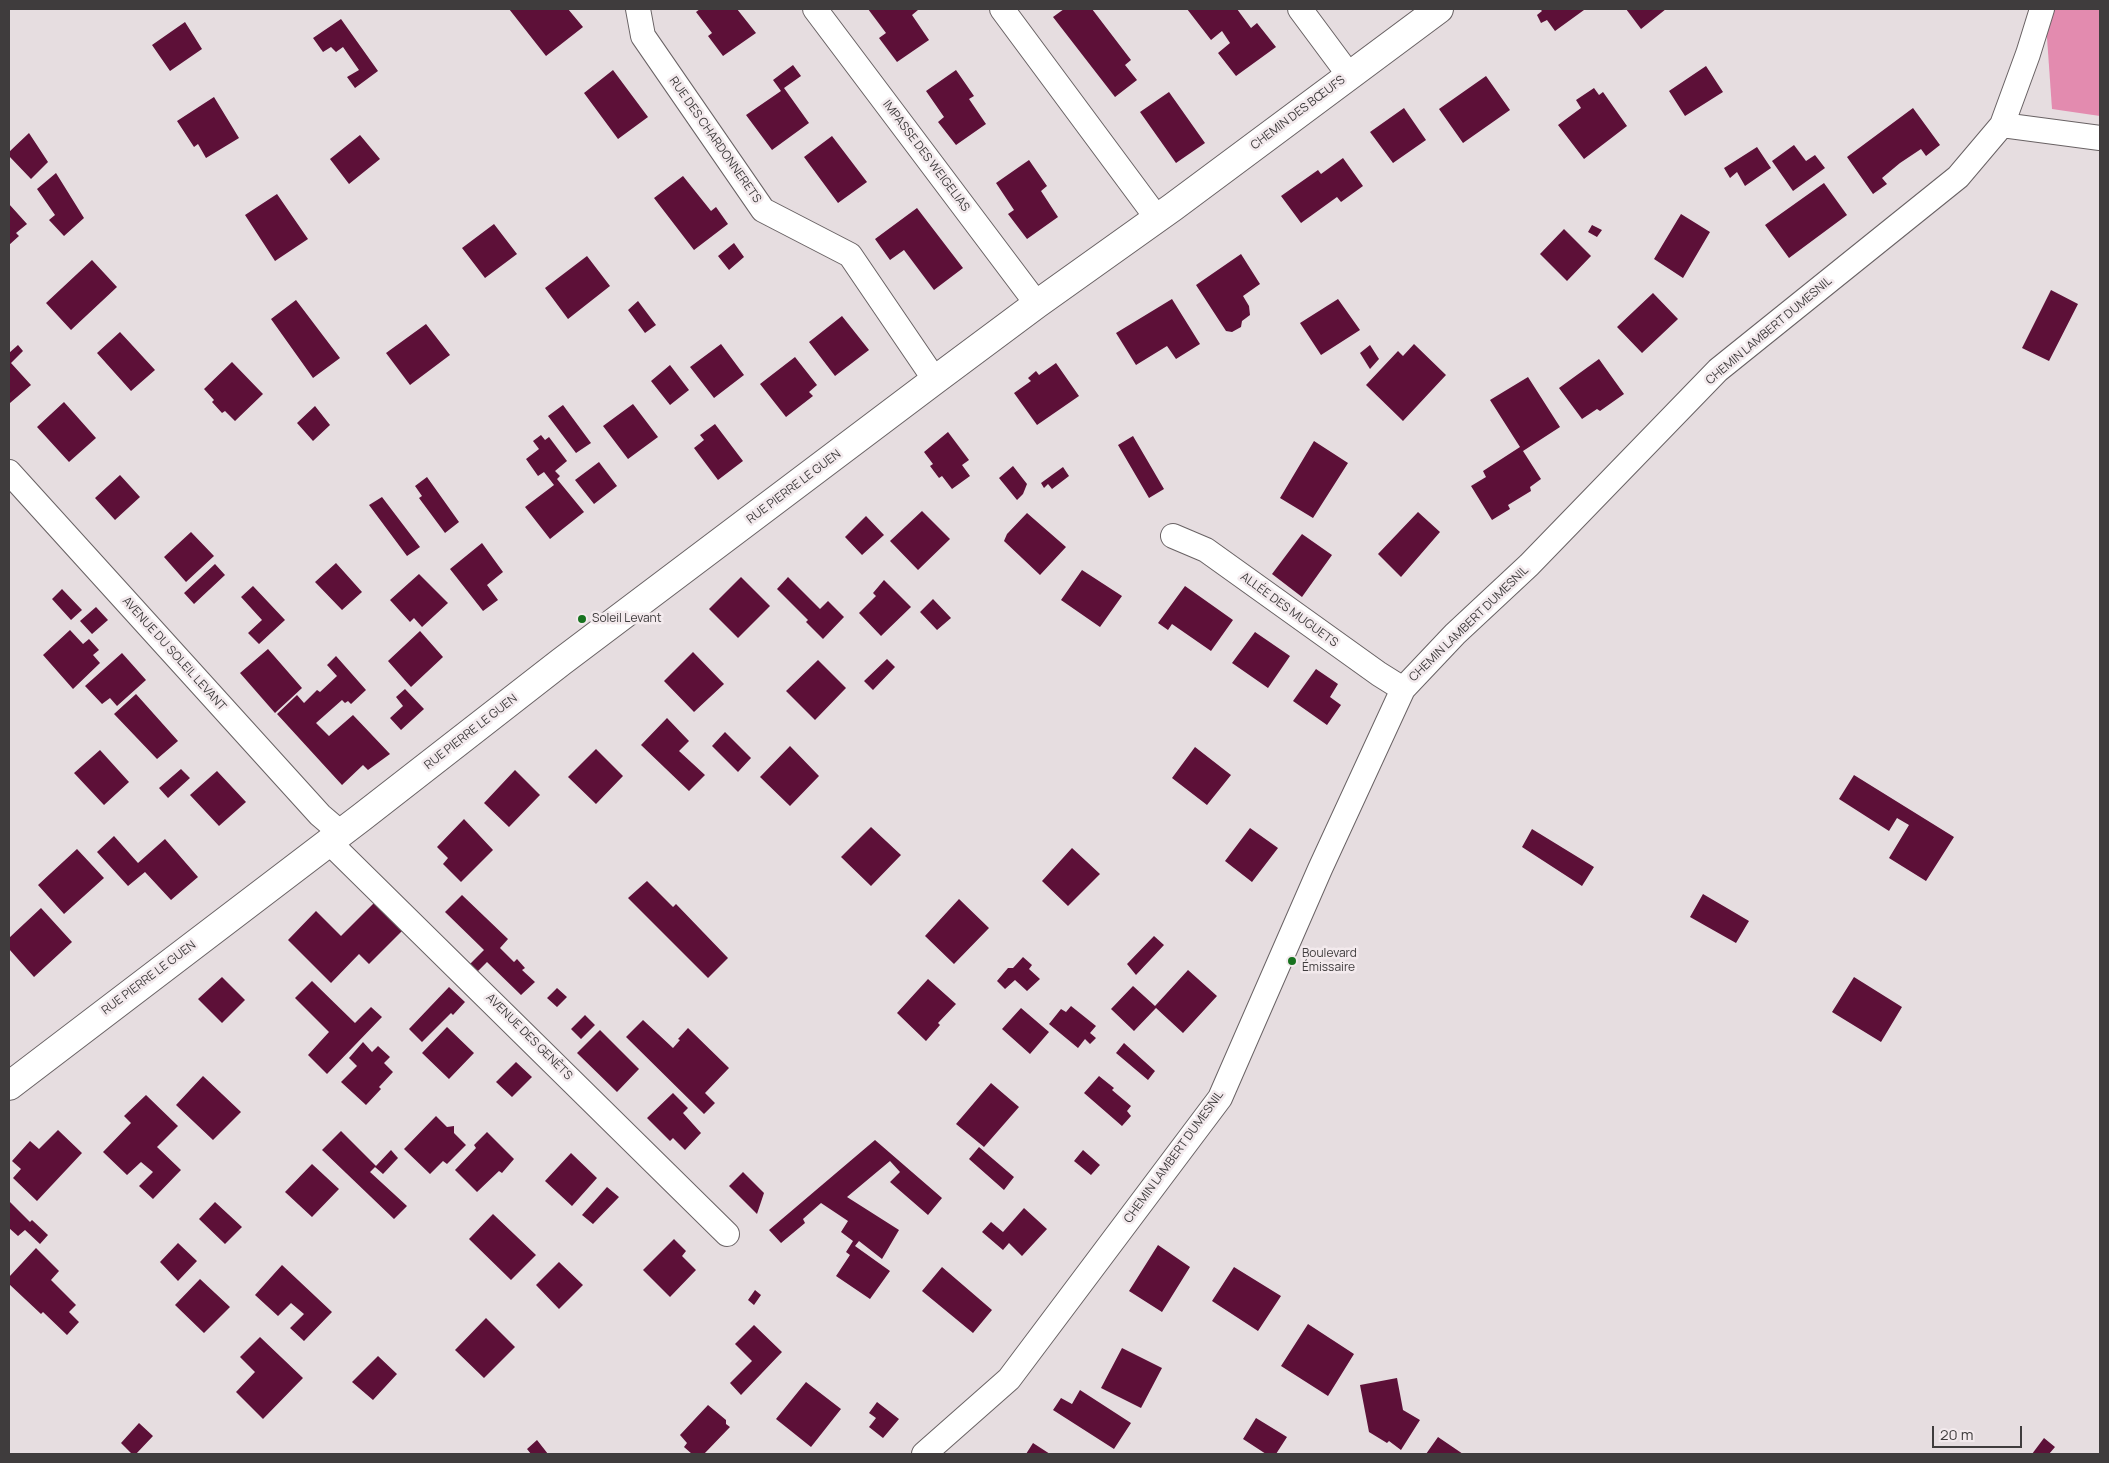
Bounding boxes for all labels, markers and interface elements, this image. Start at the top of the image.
street label: CHEMIN DES BŒUFS [1248,73,1348,153]
street label: RUE DES CHARDONNERETS [666,74,764,206]
street label: IMPASSE DES WEIGELIAS [880,98,972,214]
street label: CHEMIN LAMBERT DUMESNIL [1703,274,1835,388]
street label: RUE PIERRE LE GUEN [744,447,844,527]
street label: CHEMIN LAMBERT DUMESNIL [1406,563,1532,685]
street label: ALLÉE DES MUGUETS [1237,570,1341,650]
street label: AVENUE DU SOLEIL LEVANT [119,594,229,714]
place label: Soleil Levant [592,612,662,626]
marker: Soleil Levant [576,613,588,625]
street label: RUE PIERRE LE GUEN [422,691,520,773]
street label: RUE PIERRE LE GUEN [99,938,199,1018]
place label: Boulevard Émissaire [1302,947,1357,975]
marker: Boulevard Émissaire [1286,955,1298,967]
street label: AVENUE DES GENÊTS [483,991,575,1083]
street label: CHEMIN LAMBERT DUMESNIL [1121,1088,1227,1226]
scale bar [1934,1416,2024,1448]
text: 20 m [1940,1424,1973,1445]

